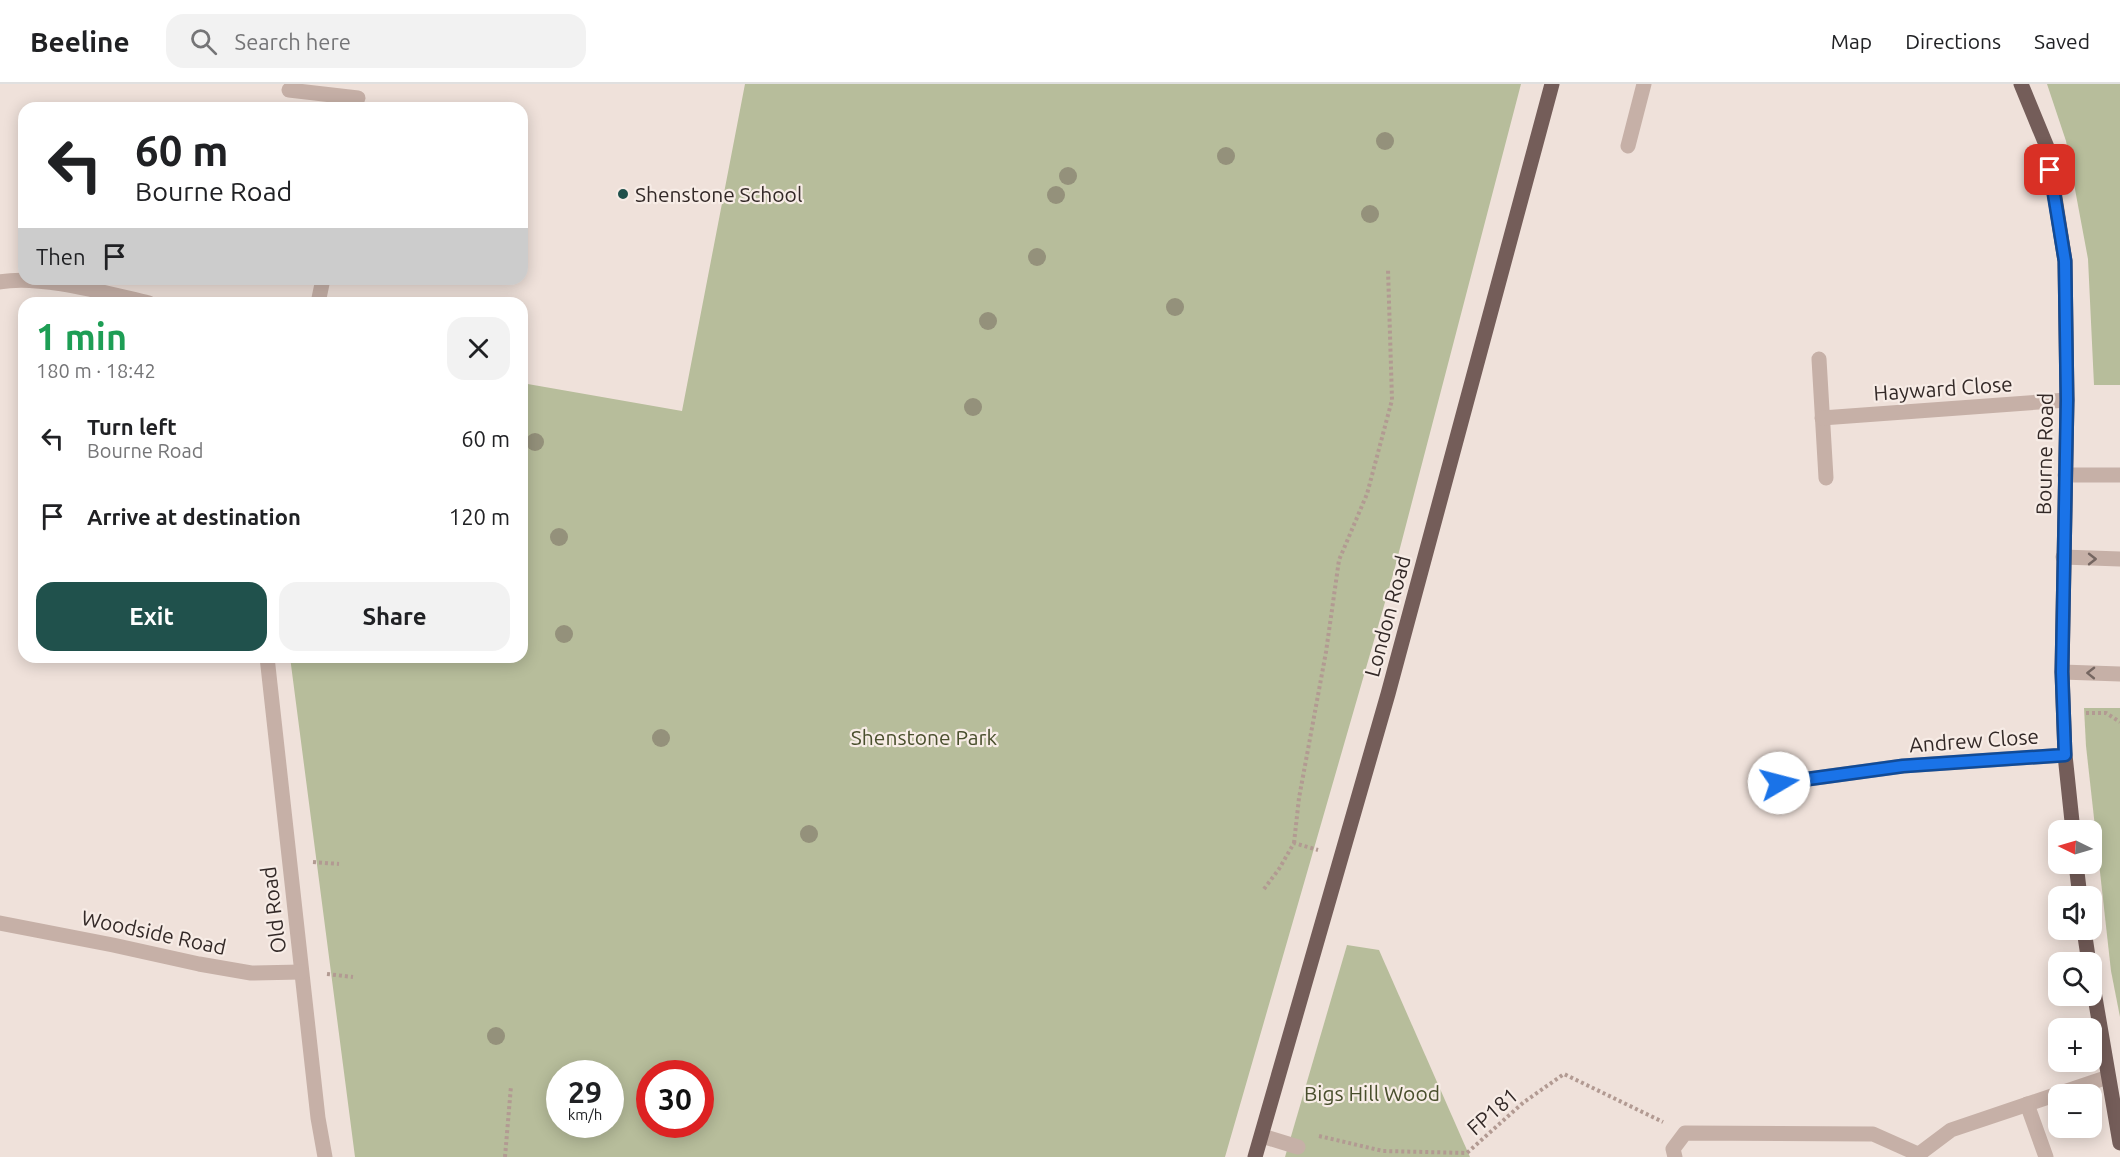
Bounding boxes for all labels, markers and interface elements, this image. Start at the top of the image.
search box [166,14,586,68]
icon: search [187,25,220,58]
text: Beeline [30,26,130,57]
text: Search here [235,29,351,54]
text: Map [1831,29,1872,53]
text: Directions [1905,29,2001,53]
text: Saved [2034,29,2090,53]
icon: left [36,126,114,204]
text: 60 m [135,127,229,174]
pin [2024,144,2075,195]
icon: arrive [2033,153,2066,186]
text: Bourne Road [135,176,292,206]
place label: Shenstone School [635,182,802,206]
marker: Shenstone School [616,187,630,201]
icon: arrive [98,240,131,273]
text: Then [36,244,86,269]
text: 1 min [36,316,127,357]
button: close [447,317,510,380]
text: 180 m · 18:42 [36,359,156,382]
street label: Hayward Close [1873,371,2013,405]
street label: Bourne Road [2031,393,2057,515]
text: Turn left [87,414,177,439]
icon: left [36,422,69,455]
text: 60 m [461,426,510,451]
text: Bourne Road [87,439,204,462]
icon: arrive [36,500,69,533]
text: Arrive at destination [87,504,301,529]
text: 120 m [449,504,510,529]
street label: London Road [1359,553,1415,679]
one-way arrow [2087,553,2096,565]
button: Exit [36,582,267,651]
button: Share [279,582,510,651]
one-way arrow [2087,667,2096,680]
street label: Andrew Close [1908,723,2040,757]
park label: Shenstone Park [851,725,998,749]
position arrow [1747,751,1811,815]
north arrow [2048,820,2102,874]
map controls [2048,820,2102,1138]
street label: Old Road [256,865,290,955]
button: sound [2048,886,2102,940]
street label: Woodside Road [79,905,229,959]
button: search [2048,952,2102,1006]
button: + [2048,1018,2102,1072]
speed limit sign: 30 [636,1060,714,1138]
text: 29 [568,1075,602,1109]
park label: Bigs Hill Wood [1304,1081,1440,1105]
street label: FP181 [1462,1083,1522,1139]
button: − [2048,1084,2102,1138]
text: km/h [568,1106,602,1123]

